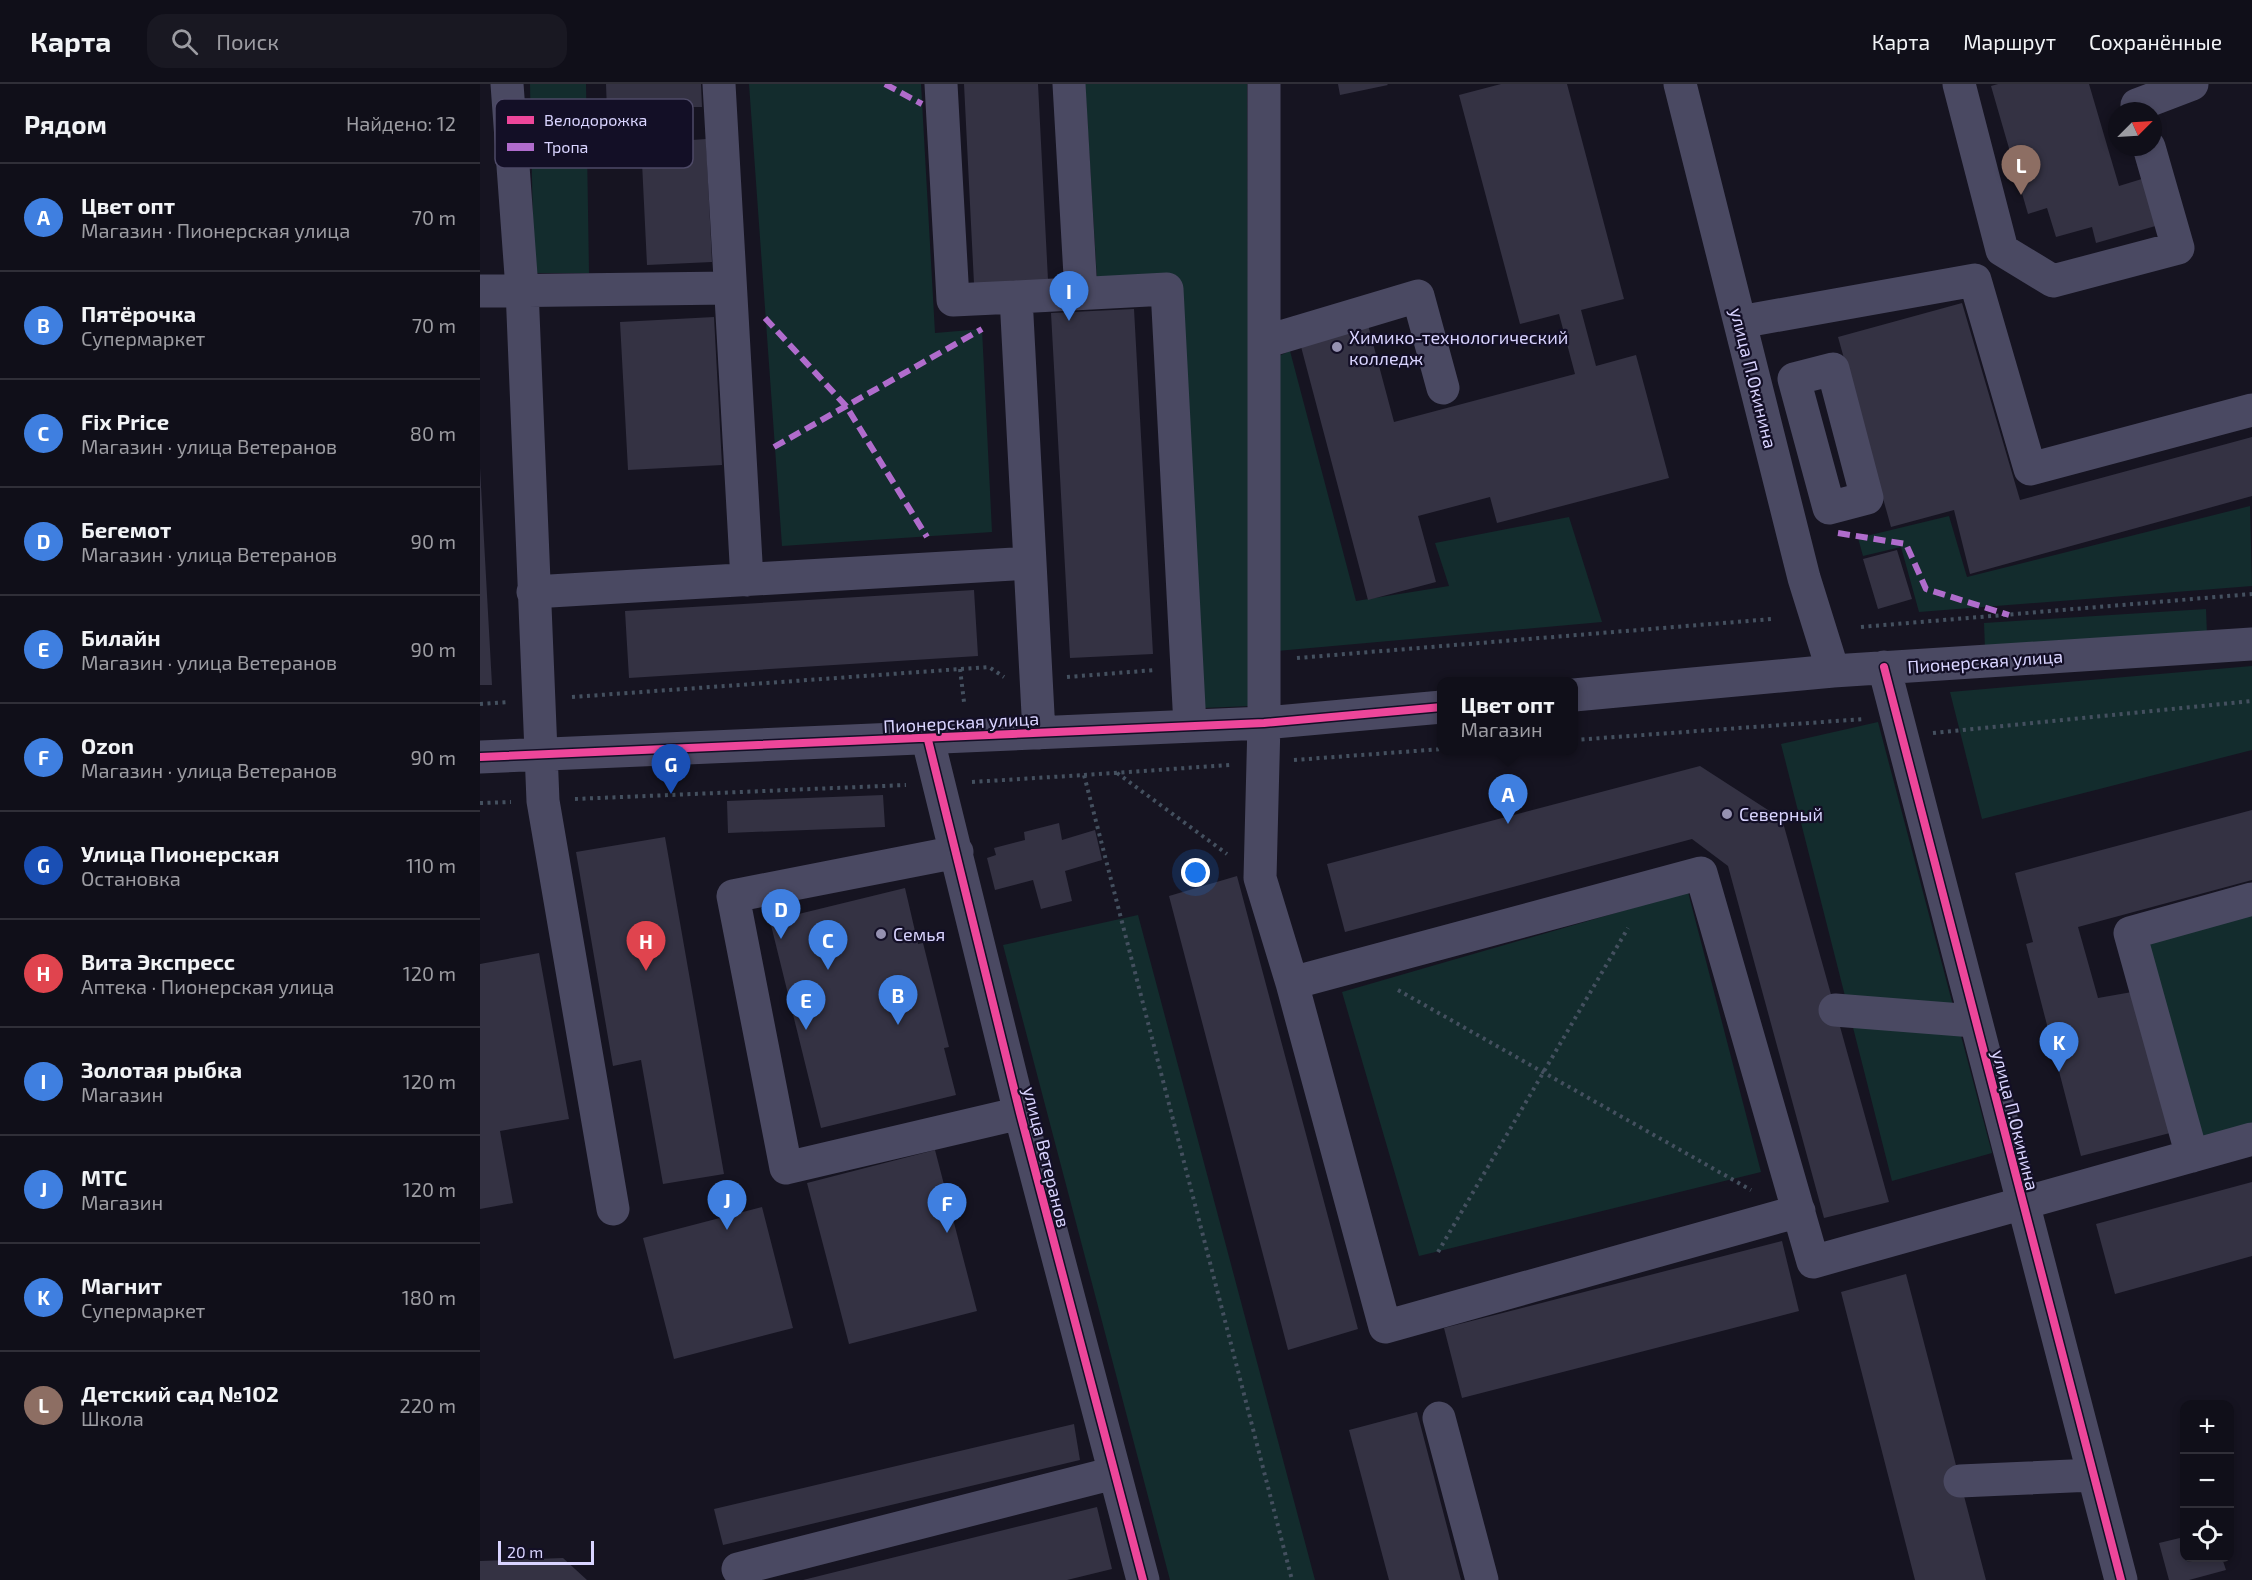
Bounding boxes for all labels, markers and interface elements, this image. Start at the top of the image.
search box [147,14,567,68]
text: Карта [30,24,111,58]
icon: search [168,25,201,58]
text: Поиск [216,28,279,54]
text: Карта [1872,29,1930,54]
text: Маршрут [1963,29,2056,54]
text: Сохранённые [2089,29,2222,54]
legend [495,99,693,168]
north arrow [2108,102,2162,156]
text: Рядом [24,108,107,139]
text: Велодорожка [544,110,647,129]
text: Найдено: 12 [346,111,456,135]
text: Тропа [544,137,588,156]
pin: L [2002,146,2040,195]
text: Цвет опт [81,192,175,218]
text: A [37,205,50,229]
text: 70 m [412,205,456,229]
text: Магазин · Пионерская улица [81,218,350,242]
pin: I [1050,272,1088,321]
text: Пятёрочка [81,300,196,326]
street label: улица П.Окинина [1726,305,1782,451]
text: B [37,313,50,337]
text: 70 m [412,313,456,337]
text: Супермаркет [81,326,205,350]
place label: Химико-технологический колледж [1349,326,1568,369]
marker: Химико-технологический колледж [1330,340,1344,354]
text: Fix Price [81,408,169,434]
text: C [38,421,49,445]
text: 80 m [410,421,456,445]
text: Магазин · улица Ветеранов [81,434,337,458]
text: Бегемот [81,516,171,542]
text: D [37,529,50,553]
text: 90 m [411,529,456,553]
text: Магазин · улица Ветеранов [81,542,337,566]
text: Билайн [81,624,161,650]
text: E [38,637,49,661]
text: 90 m [411,637,456,661]
street label: Пионерская улица [1906,645,2064,677]
text: Магазин · улица Ветеранов [81,650,337,674]
popup [1437,677,1578,755]
text: Цвет опт [1460,691,1555,717]
street label: Пионерская улица [882,707,1040,737]
text: Магазин [1460,717,1543,741]
text: Ozon [81,732,134,758]
pin: G [652,744,690,794]
text: F [38,745,49,769]
text: 90 m [411,745,456,769]
text: Магазин · улица Ветеранов [81,758,337,782]
pin: A [1488,774,1528,824]
place label: Северный [1739,803,1823,825]
marker: Северный [1720,807,1734,821]
text: Улица Пионерская [81,840,280,866]
text: G [37,853,50,877]
text: 110 m [406,853,456,877]
your location [1181,858,1210,887]
text: Остановка [81,866,181,890]
pin: D [762,890,800,939]
pin: C [808,920,848,970]
pin: H [626,922,666,971]
place label: Семья [893,923,945,945]
marker: Семья [874,927,888,941]
text: Вита Экспресс [81,948,235,974]
text: H [37,961,50,985]
text: 120 m [403,961,456,985]
text: Аптека · Пионерская улица [81,974,334,998]
pin: B [878,976,918,1025]
pin: E [786,980,826,1030]
pin: K [2040,1022,2078,1072]
street label: улица П.Окинина [1988,1047,2044,1193]
text: Золотая рыбка [81,1056,242,1082]
text: I [41,1069,46,1093]
text: 120 m [403,1069,456,1093]
text: Магазин [81,1082,163,1106]
street label: улица Ветеранов [1019,1084,1075,1230]
text: МТС [81,1164,127,1190]
text: J [40,1177,47,1201]
text: 120 m [403,1177,456,1201]
pin: J [708,1180,746,1230]
pin: F [928,1184,966,1233]
text: Магазин [81,1190,163,1214]
text: Магнит [81,1272,162,1298]
text: K [37,1285,50,1309]
text: 180 m [402,1285,456,1309]
text: Супермаркет [81,1298,205,1322]
text: Детский сад №102 [81,1380,279,1406]
text: L [38,1393,49,1417]
text: 220 m [399,1393,456,1417]
map controls [2180,1400,2234,1562]
button: + [2180,1400,2234,1454]
text: Школа [81,1406,144,1430]
button: − [2180,1454,2234,1508]
button: locate [2180,1508,2234,1562]
scale bar [498,1538,594,1566]
text: 20 m [507,1542,543,1561]

